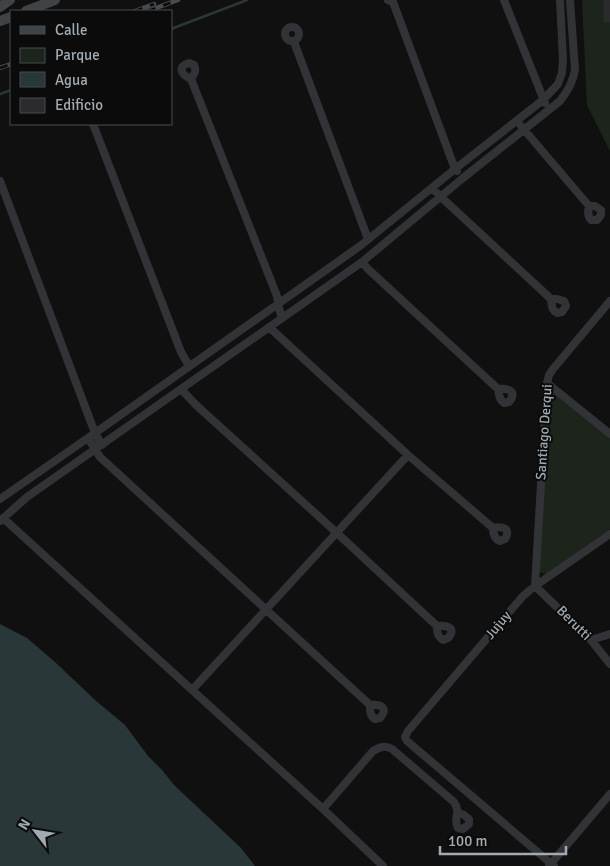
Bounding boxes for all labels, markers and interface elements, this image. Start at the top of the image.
legend [10,10,172,125]
text: Calle [55,21,88,39]
text: Parque [55,46,100,64]
text: Agua [55,71,88,89]
text: Edificio [55,96,103,114]
street label: Santiago Derqui [532,384,556,480]
street label: Berutti [553,602,595,644]
street label: Jujuy [481,607,515,643]
north arrow [10,806,60,856]
text: N [14,816,34,833]
scale bar [440,824,566,856]
text: 100 m [448,832,488,850]

